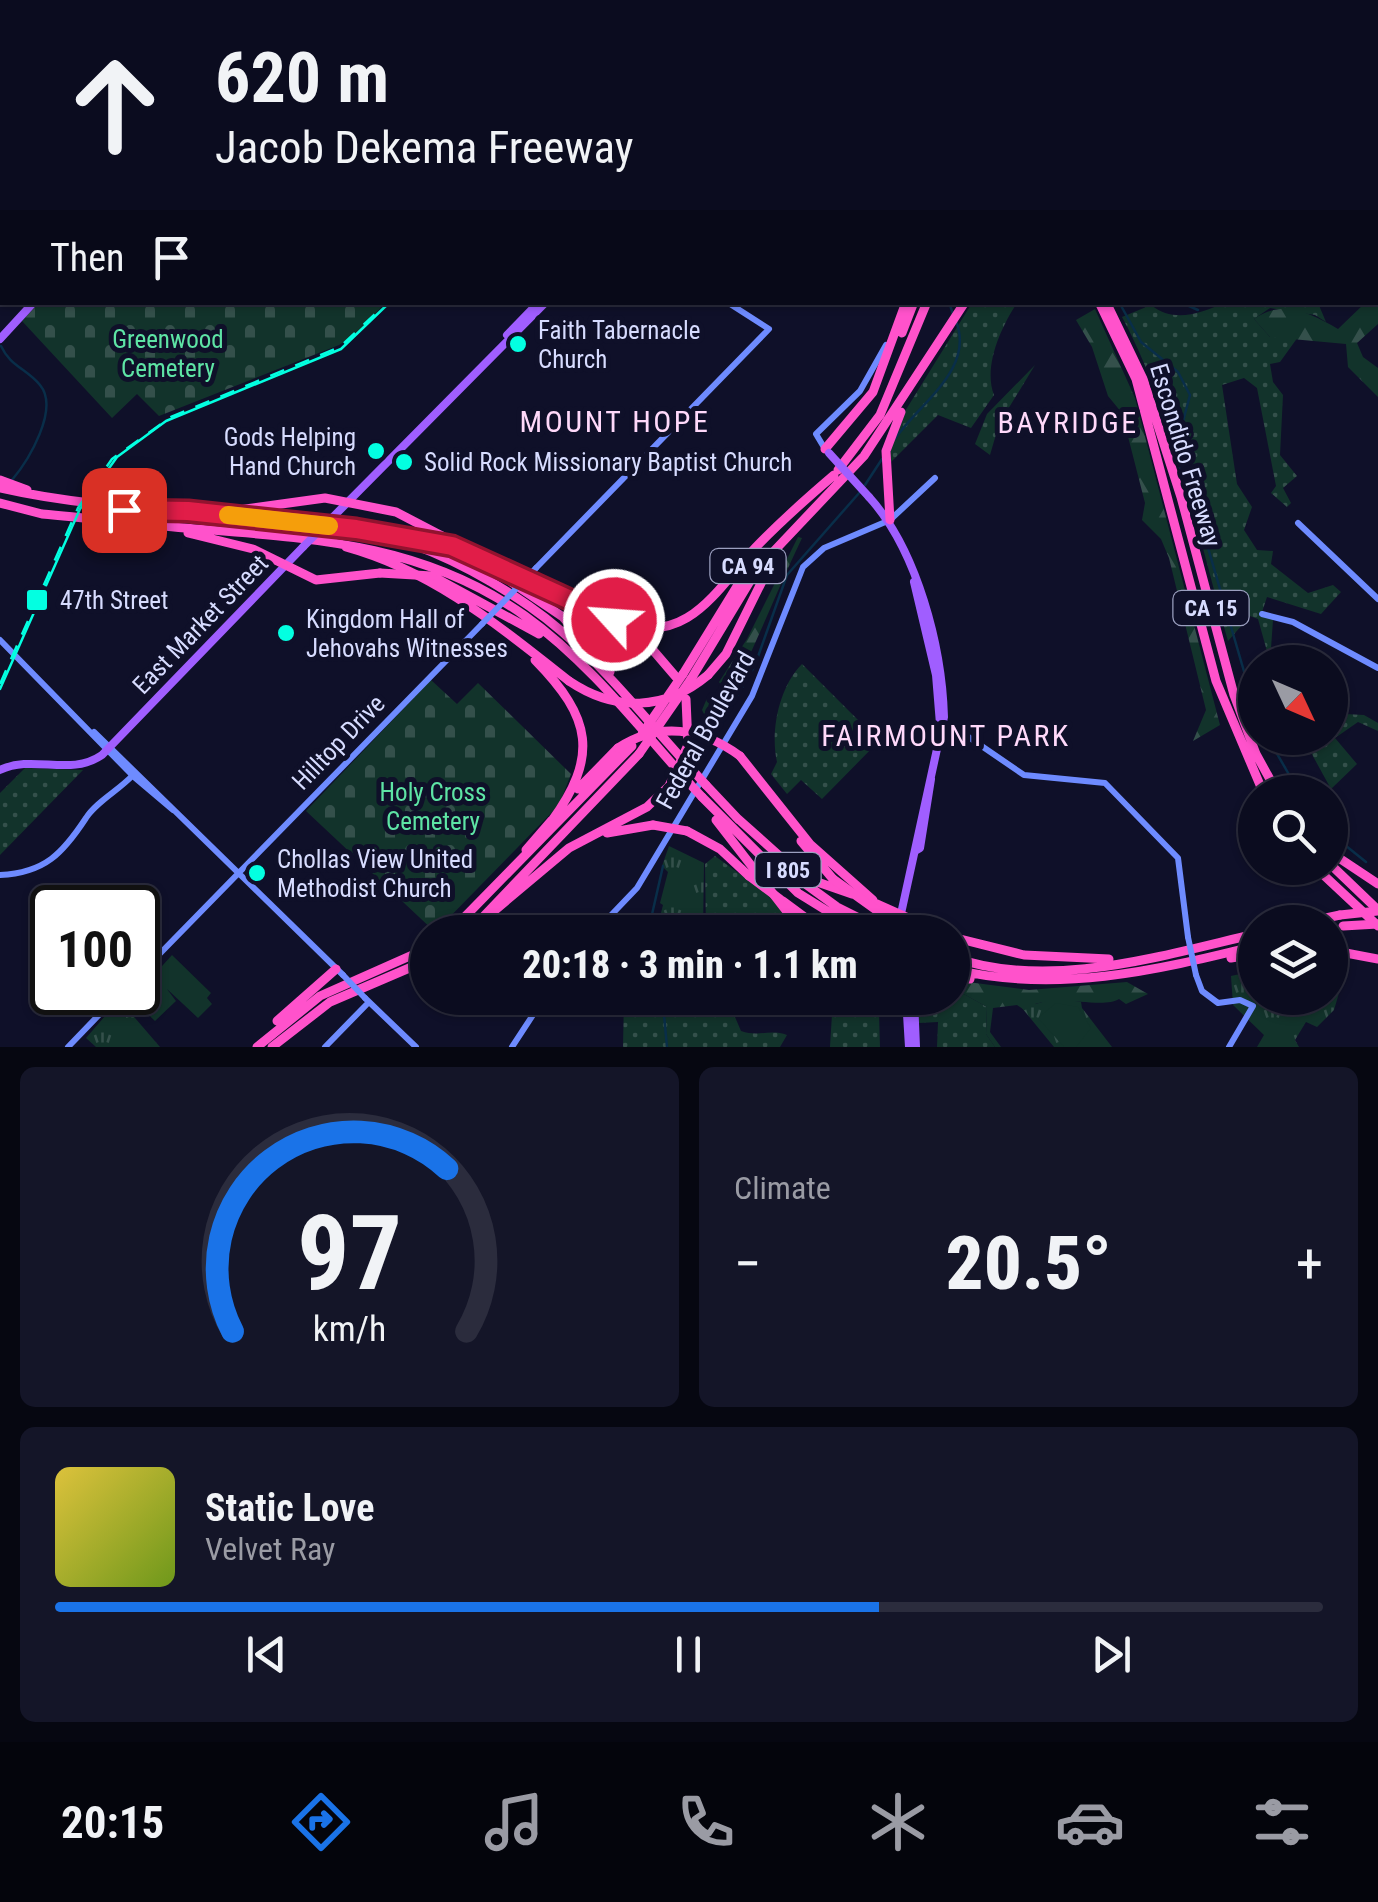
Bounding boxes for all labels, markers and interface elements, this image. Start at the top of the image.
text: 620 m [215,37,389,119]
icon: ahead [50,40,180,170]
text: Jacob Dekema Freeway [215,121,633,174]
icon: arrive [144,230,199,285]
text: Then [50,236,124,280]
place label: Faith Tabernacle Church [538,316,700,374]
park label: Greenwood Cemetery [112,325,224,383]
marker: Faith Tabernacle Church [507,333,529,355]
street label: Escondido Freeway [1144,360,1227,550]
district label: MOUNT HOPE [520,404,710,439]
district label: BAYRIDGE [997,405,1139,440]
place label: Gods Helping Hand Church [224,423,356,481]
marker: Gods Helping Hand Church [365,440,387,462]
place label: Solid Rock Missionary Baptist Church [424,448,792,477]
marker: Solid Rock Missionary Baptist Church [393,451,415,473]
pin [82,468,167,553]
icon: arrive [97,483,152,538]
street label: East Market Street [127,549,274,700]
road number: CA 94 [710,549,786,583]
position arrow [562,568,666,672]
place label: 47th Street [60,586,168,615]
marker: 47th Street [24,587,50,613]
road number: CA 15 [1174,591,1248,625]
place label: Kingdom Hall of Jehovahs Witnesses [306,605,508,663]
marker: Kingdom Hall of Jehovahs Witnesses [275,622,297,644]
north arrow [1238,645,1348,755]
map controls [1238,645,1348,1015]
street label: Federal Boulevard [650,646,761,814]
street label: Hilltop Drive [286,689,391,796]
district label: FAIRMOUNT PARK [821,718,1071,753]
button: search [1238,775,1348,885]
park label: Holy Cross Cemetery [380,778,486,836]
place label: Chollas View United Methodist Church [277,845,473,903]
road number: I 805 [756,853,820,887]
marker: Chollas View United Methodist Church [246,862,268,884]
speed limit sign: 100 [30,885,160,1015]
button: layers [1238,905,1348,1015]
text: 20:18 · 3 min · 1.1 km [522,943,858,987]
text: Climate [734,1169,831,1207]
text: 97 [297,1193,402,1314]
text: 20.5° [946,1219,1112,1307]
text: − [734,1232,762,1296]
text: + [1296,1232,1323,1296]
text: km/h [313,1308,386,1350]
text: Static Love [205,1486,374,1530]
text: Velvet Ray [205,1530,335,1568]
icon: previous [239,1627,294,1682]
icon: pause [661,1627,716,1682]
icon: next [1084,1627,1139,1682]
icon: directions [286,1787,356,1857]
icon: music [479,1787,549,1857]
icon: phone [671,1787,741,1857]
icon: climate [863,1787,933,1857]
icon: car [1055,1787,1125,1857]
icon: filters [1247,1787,1317,1857]
text: 20:15 [61,1796,164,1849]

